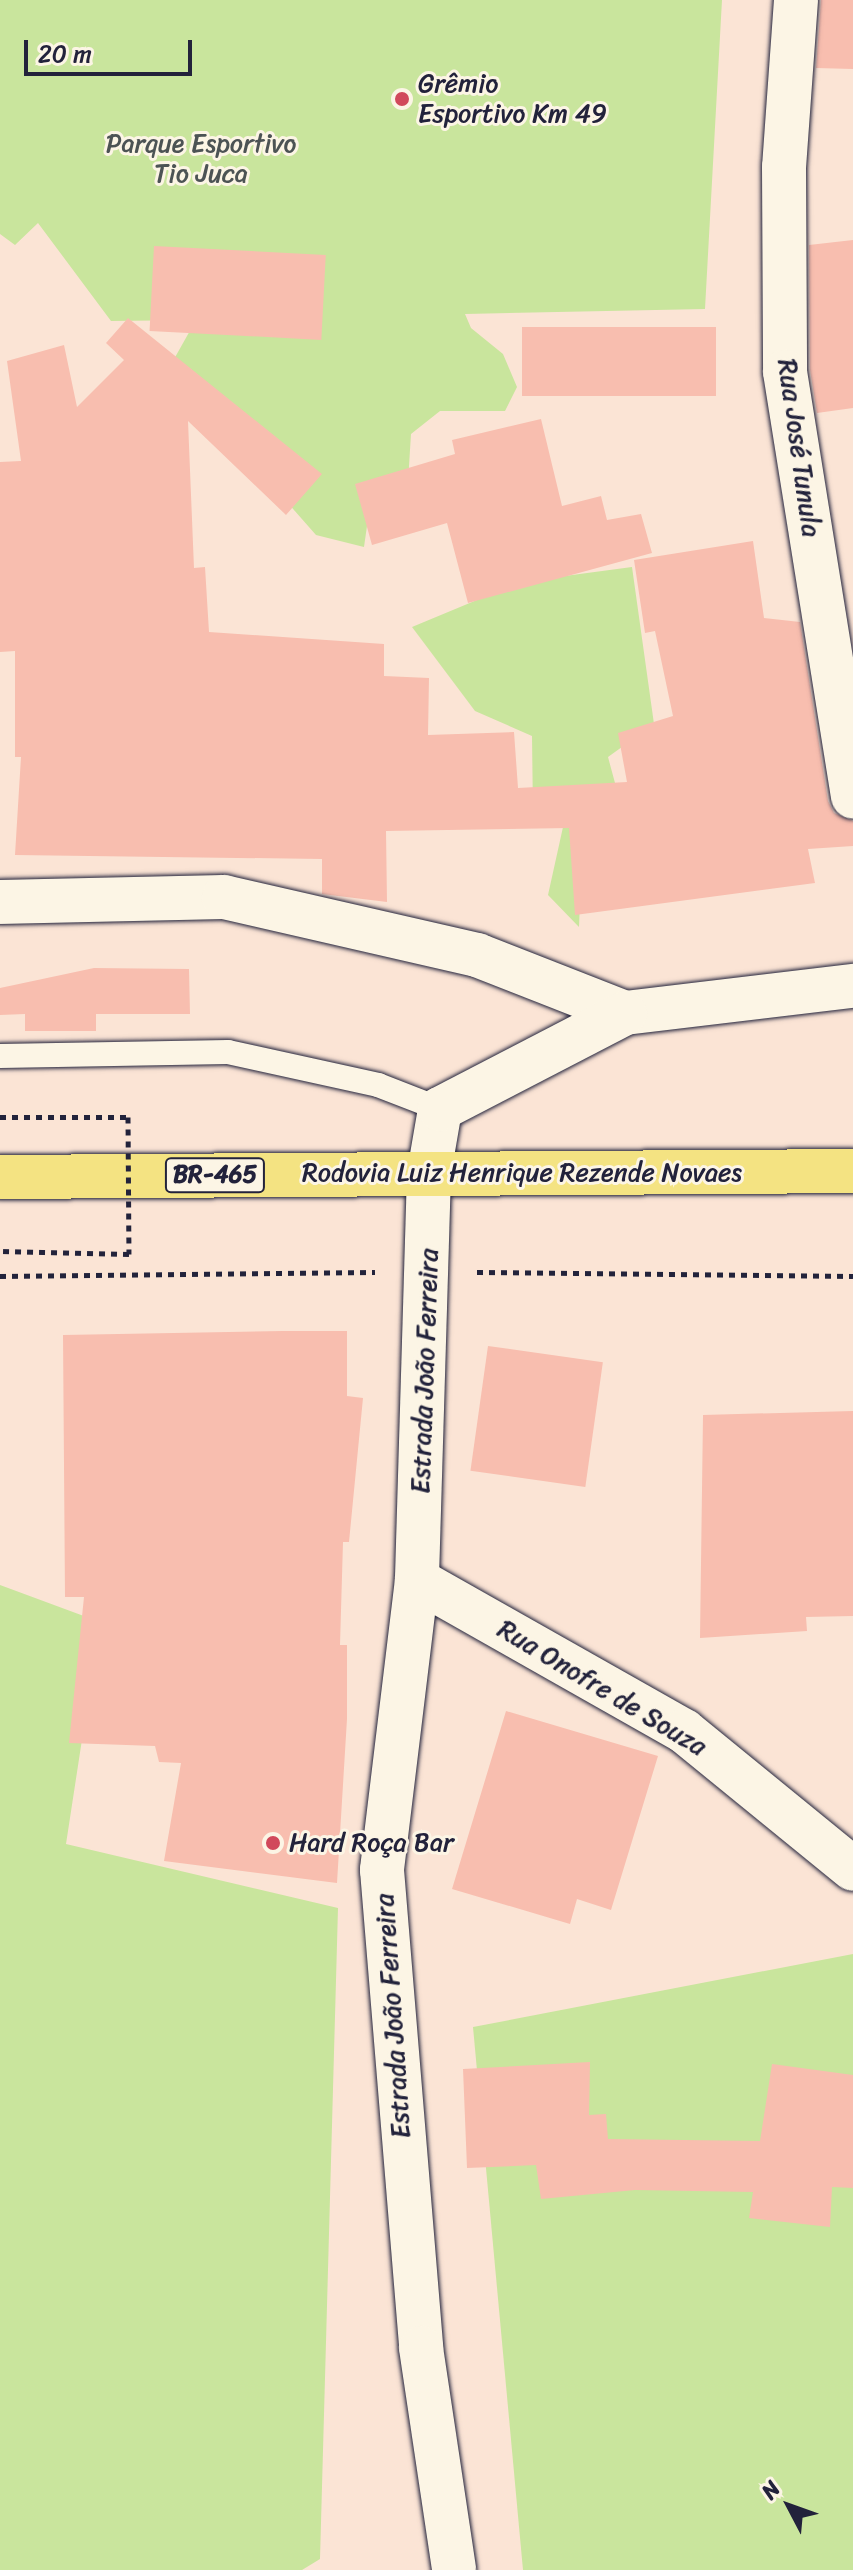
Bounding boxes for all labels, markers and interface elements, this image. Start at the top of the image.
scale bar [28,24,196,74]
text: 20 m [38,33,92,75]
place label: Grêmio Esportivo Km 49 [418,68,607,130]
marker: Grêmio Esportivo Km 49 [393,90,411,108]
park label: Parque Esportivo Tio Juca [105,128,297,190]
street label: Rua José Tunula [771,356,827,540]
road number: BR-465 [163,1155,267,1195]
street label: Rodovia Luiz Henrique Rezende Novaes [302,1157,742,1189]
street label: Estrada João Ferreira [405,1247,445,1495]
street label: Rua Onofre de Souza [492,1613,712,1763]
place label: Hard Roça Bar [289,1827,453,1859]
marker: Hard Roça Bar [264,1834,282,1852]
street label: Estrada João Ferreira [369,1892,417,2140]
north arrow [749,2466,829,2546]
text: N [751,2471,790,2508]

